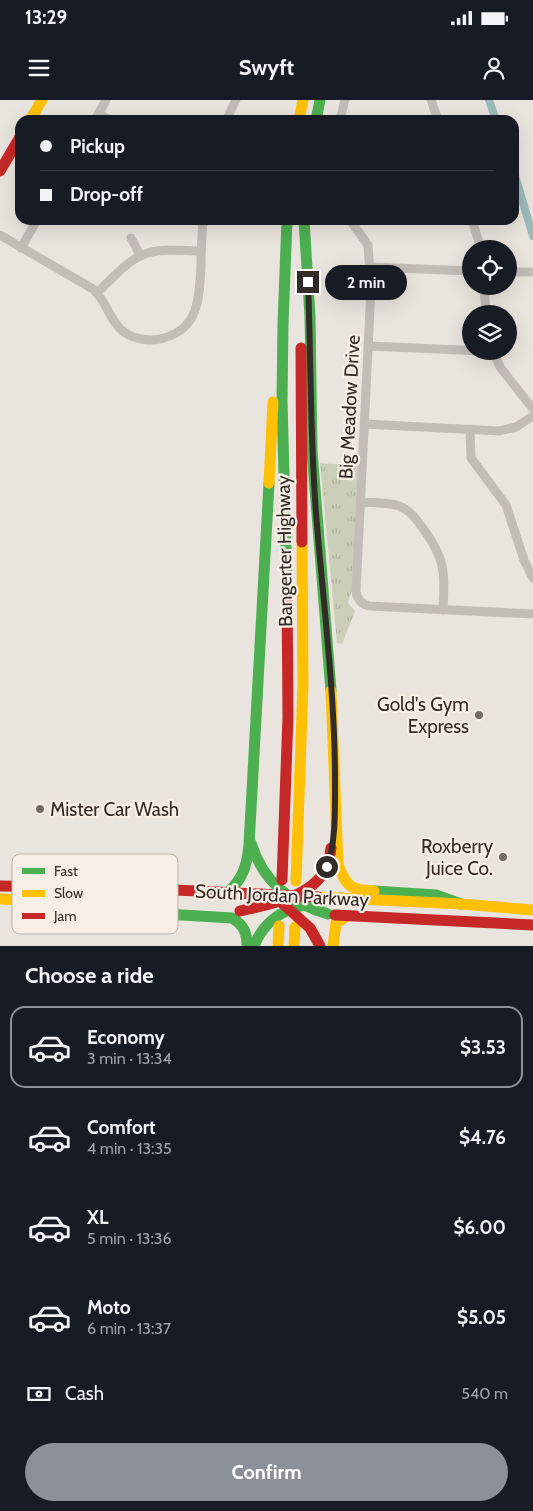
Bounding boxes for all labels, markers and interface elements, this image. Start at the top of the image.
text: 13:29 [25,6,67,29]
icon: menu [25,54,53,82]
text: Swyft [239,54,294,81]
icon: person [480,54,508,82]
text: Pickup [70,135,125,158]
text: Drop-off [70,183,143,206]
map controls [462,240,517,360]
button: locate [462,240,517,295]
callout: 2 min [326,264,408,300]
route end [297,271,319,293]
text: 2 min [347,273,385,292]
button: layers [462,305,517,360]
street label: Big Meadow Drive [334,334,365,480]
street label: Bangerter Highway [272,475,297,627]
place label: Gold's Gym Express [377,693,469,738]
marker: Gold's Gym Express [473,709,485,721]
place label: Mister Car Wash [50,798,179,821]
marker: Mister Car Wash [34,803,46,815]
place label: Roxberry Juice Co. [421,835,493,880]
marker: Roxberry Juice Co. [497,851,509,863]
legend [12,854,178,934]
route start [316,856,338,878]
text: Fast [54,862,78,880]
street label: South Jordan Parkway [194,879,370,912]
text: Slow [54,884,83,902]
text: Jam [53,907,76,925]
text: Choose a ride [25,962,154,989]
icon: car [27,1025,72,1070]
text: Economy [87,1026,165,1049]
text: $3.53 [460,1036,506,1059]
text: 3 min · 13:34 [87,1049,172,1068]
icon: car [27,1115,72,1160]
text: Comfort [87,1116,156,1139]
text: $4.76 [459,1126,506,1149]
text: 4 min · 13:35 [87,1139,172,1158]
icon: car [27,1205,72,1250]
text: XL [87,1206,108,1229]
text: $6.00 [453,1216,506,1239]
text: 5 min · 13:36 [87,1229,172,1248]
icon: car [27,1295,72,1340]
text: Moto [87,1296,131,1319]
text: $5.05 [457,1306,506,1329]
text: 6 min · 13:37 [87,1319,171,1338]
icon: cash [25,1380,53,1408]
text: Cash [65,1382,104,1405]
text: 540 m [461,1384,508,1403]
button: Confirm [25,1443,508,1501]

